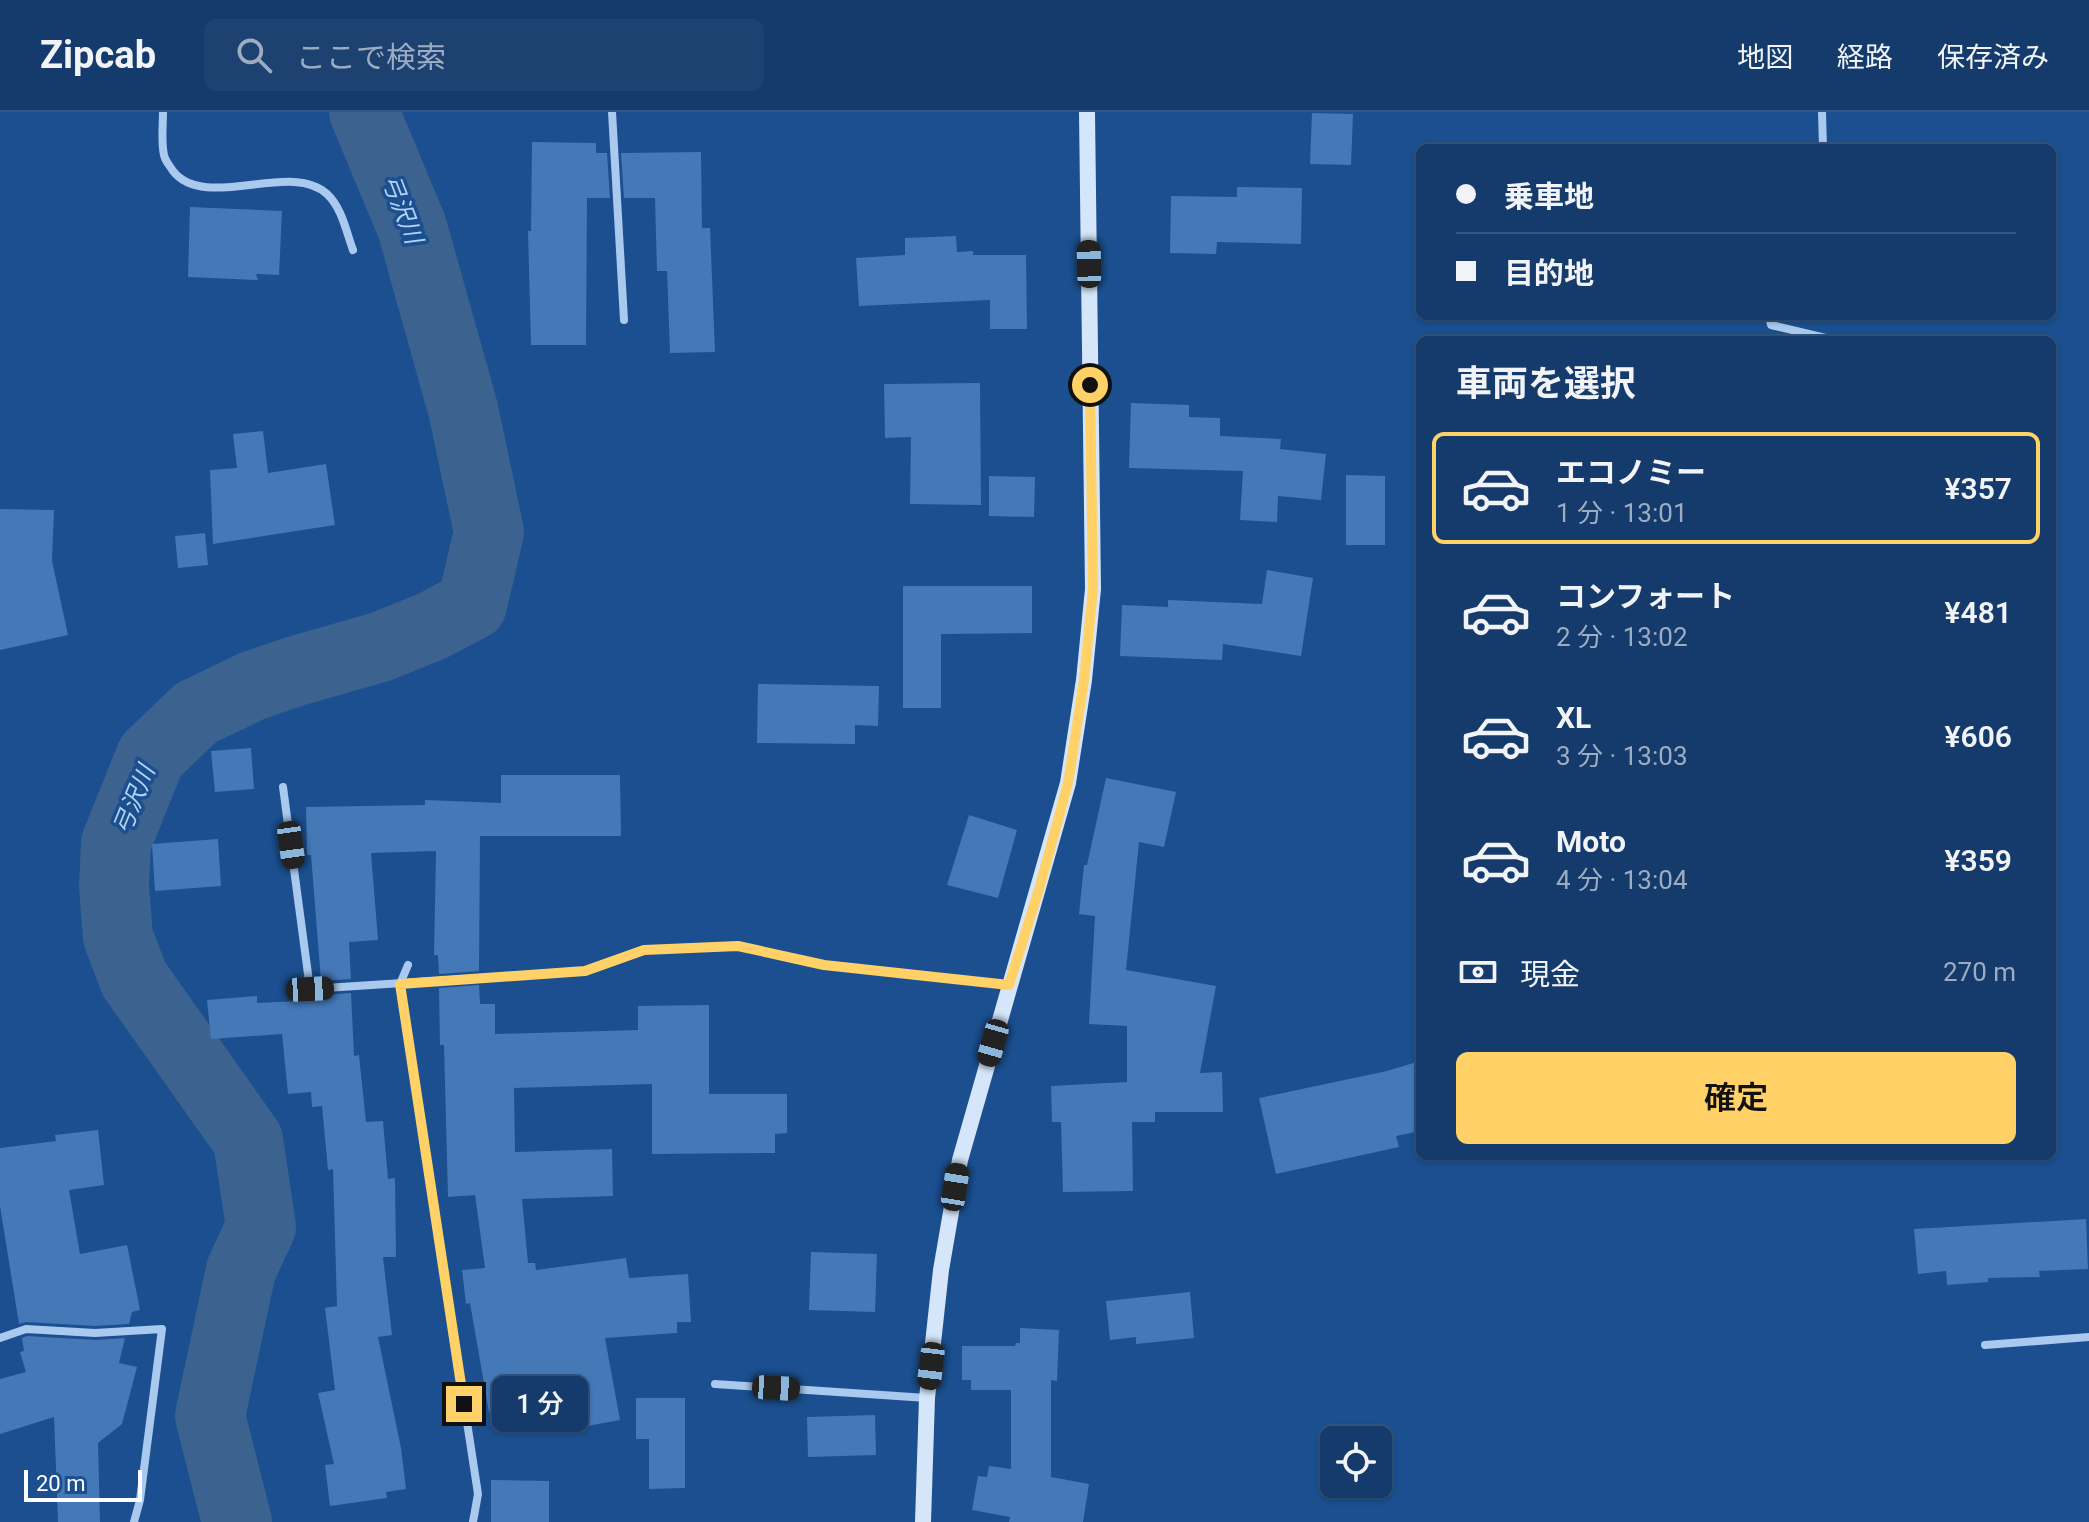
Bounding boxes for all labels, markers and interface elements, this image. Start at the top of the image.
search box [204,19,764,91]
text: Zipcab [40,33,156,77]
icon: search [232,33,276,77]
text: ここで検索 [296,40,446,75]
text: 地図 [1737,41,1793,74]
text: 経路 [1837,41,1893,74]
text: 保存済み [1937,41,2049,74]
water label: 弓沢川 [376,170,429,250]
text: 乗車地 [1504,179,1594,214]
car [1077,240,1101,288]
text: 目的地 [1504,256,1594,291]
text: 車両を選択 [1456,363,1636,405]
route start [1072,367,1108,403]
icon: car [1460,452,1532,524]
text: エコノミー [1556,455,1706,490]
text: ¥357 [1945,471,2012,506]
text: 1 分 · 13:01 [1556,498,1688,528]
icon: car [1460,576,1532,648]
text: コンフォート [1556,579,1735,614]
text: ¥481 [1945,595,2012,630]
text: 2 分 · 13:02 [1556,622,1688,652]
icon: car [1460,700,1532,772]
text: XL [1556,700,1591,735]
text: ¥606 [1945,719,2012,754]
text: 3 分 · 13:03 [1556,741,1688,771]
water label: 弓沢川 [108,759,162,839]
car [276,820,306,870]
icon: car [1460,824,1532,896]
text: Moto [1556,824,1626,859]
text: ¥359 [1945,843,2012,878]
text: 4 分 · 13:04 [1556,865,1688,895]
icon: cash [1456,950,1500,994]
text: 現金 [1520,957,1580,992]
text: 270 m [1943,957,2016,987]
car [285,976,335,1002]
car [975,1017,1011,1069]
button: 確定 [1456,1052,2016,1144]
car [939,1161,971,1213]
car [916,1341,946,1391]
car [751,1375,801,1401]
callout: 1 分 [492,1376,588,1432]
route end [446,1386,482,1422]
text: 1 分 [516,1389,564,1419]
map controls [1320,1426,1392,1498]
button: locate [1320,1426,1392,1498]
scale bar [24,1466,142,1502]
text: 20 m [36,1471,85,1496]

